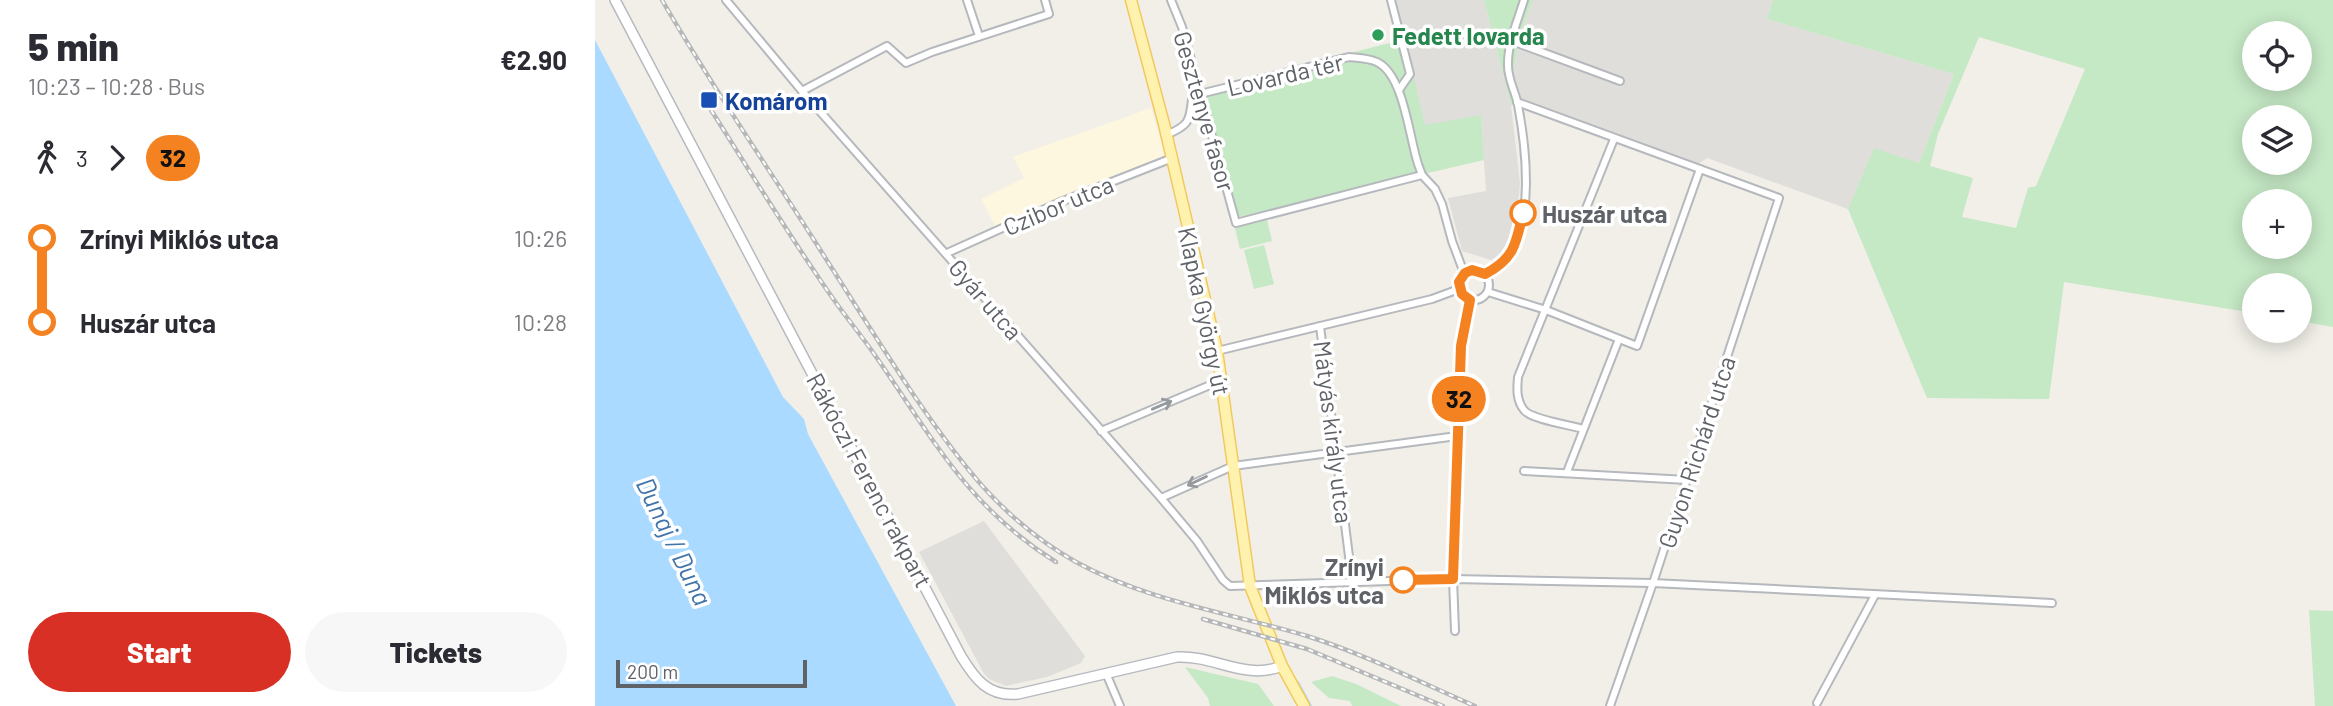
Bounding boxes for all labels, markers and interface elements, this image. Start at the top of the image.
place label: Fedett lovarda [1392,21,1545,50]
map controls [2242,21,2312,343]
button: locate [2242,21,2312,91]
text: 5 min [28,23,119,69]
marker: Fedett lovarda [1370,27,1386,43]
street label: Gesztenye fasor [1168,28,1242,195]
text: €2.90 [500,44,567,75]
street label: Lovarda tér [1224,47,1346,101]
text: 10:23 – 10:28 · Bus [28,72,205,100]
place label: Komárom [725,86,828,115]
marker: Komárom [699,90,719,110]
button: layers [2242,105,2312,175]
icon: walk [28,139,66,177]
icon: forward [98,139,136,177]
text: 32 [160,143,186,172]
text: 3 [76,144,88,172]
street label: Czibor utca [999,169,1117,241]
button: + [2242,189,2312,259]
place label: Huszár utca [1542,199,1668,228]
marker: Huszár utca [1510,200,1536,226]
text: Zrínyi Miklós utca [80,223,279,254]
text: 10:26 [514,224,567,252]
street label: Klapka György út [1173,224,1237,398]
street label: Gyár utca [943,253,1029,345]
button: − [2242,273,2312,343]
text: Huszár utca [80,307,216,338]
text: 10:28 [514,308,567,336]
street label: Mátyás király utca [1308,339,1360,525]
street label: Guyon Richárd utca [1651,352,1741,552]
street label: Rákóczi Ferenc rakpart [801,368,939,592]
line badge: 32 [1427,376,1491,422]
text: 32 [1446,384,1472,413]
one-way arrow [1150,398,1172,411]
water label: Dunaj / Duna [631,472,719,610]
one-way arrow [1187,475,1208,488]
place label: Zrínyi Miklós utca [1264,552,1384,609]
marker: Zrínyi Miklós utca [1390,567,1416,593]
button: Start [28,612,291,692]
button: Tickets [305,612,567,692]
scale bar [616,657,807,689]
text: 200 m [627,660,678,683]

